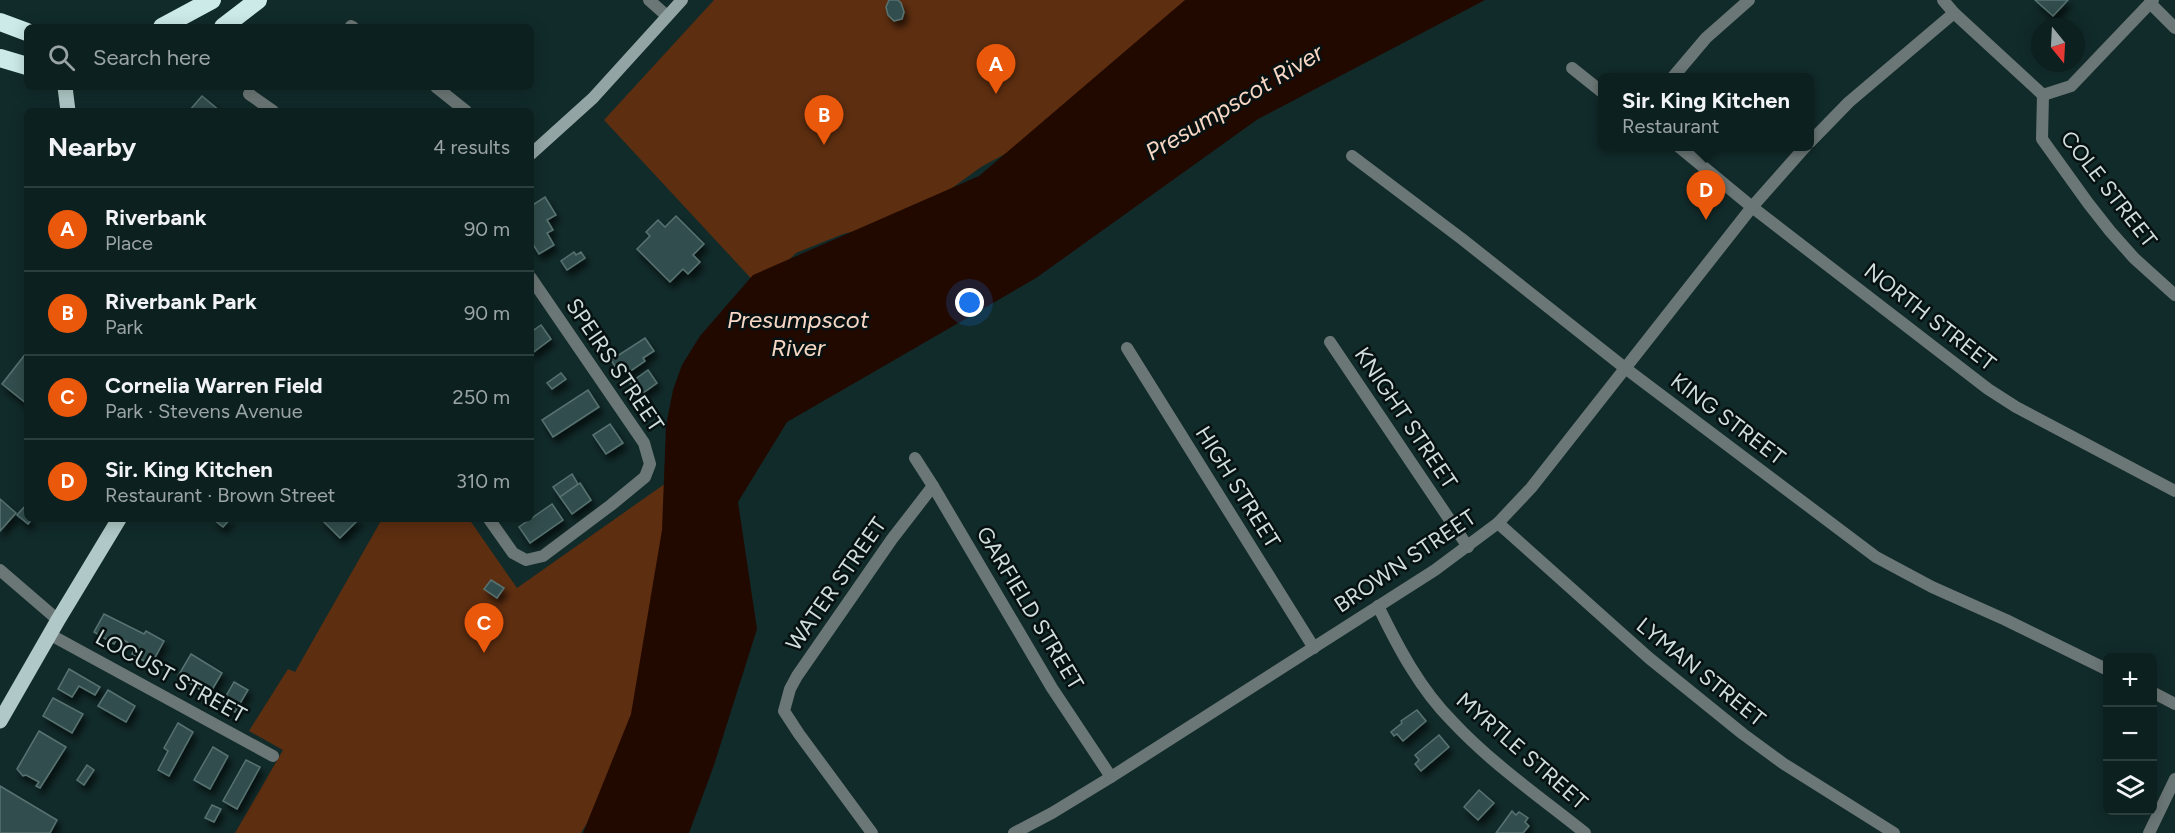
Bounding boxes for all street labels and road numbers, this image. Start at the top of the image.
street label: COLE STREET [2055,125,2163,253]
street label: NORTH STREET [1859,257,2001,377]
street label: SPEIRS STREET [560,293,670,437]
street label: KNIGHT STREET [1349,342,1463,494]
street label: KING STREET [1665,367,1791,471]
street label: HIGH STREET [1190,421,1286,553]
street label: BROWN STREET [1329,504,1481,618]
street label: WATER STREET [780,512,892,656]
street label: GARFIELD STREET [971,521,1089,695]
street label: LYMAN STREET [1631,612,1771,732]
street label: LOCUST STREET [91,623,251,729]
street label: MYRTLE STREET [1451,687,1593,815]

